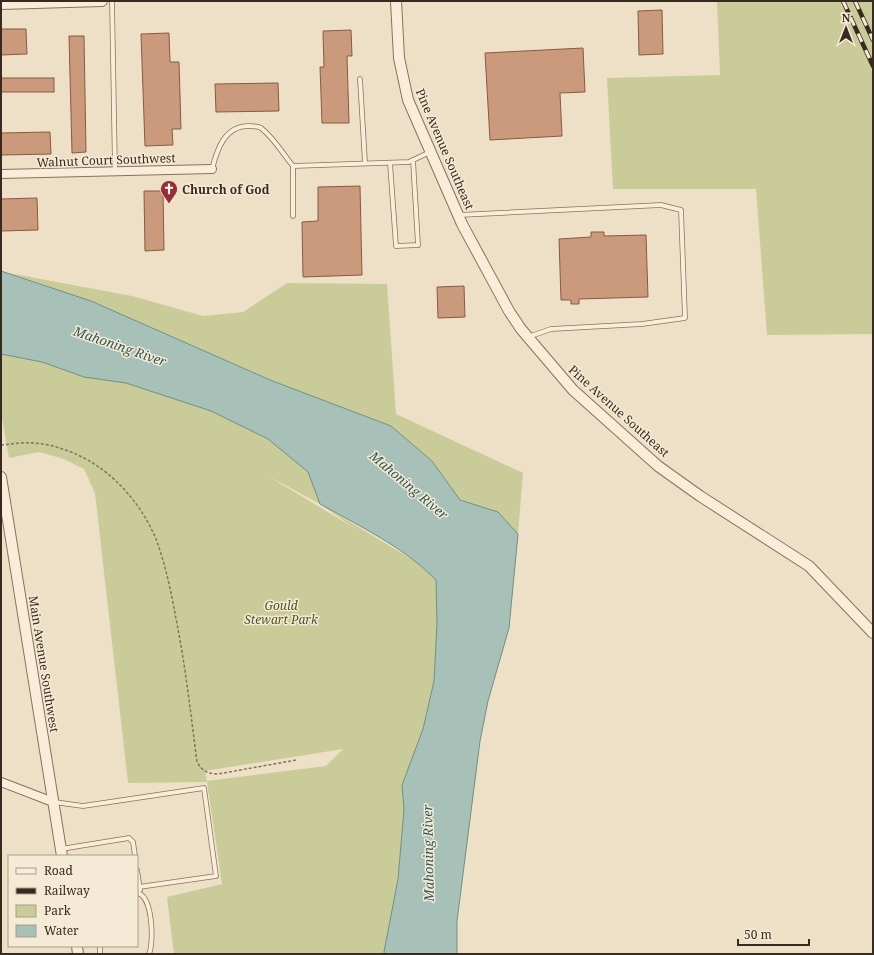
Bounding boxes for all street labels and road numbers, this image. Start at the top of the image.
street label: Pine Avenue Southeast [412,86,478,212]
street label: Walnut Court Southwest [36,149,176,171]
street label: Pine Avenue Southeast [565,361,673,461]
street label: Main Avenue Southwest [25,594,63,734]

